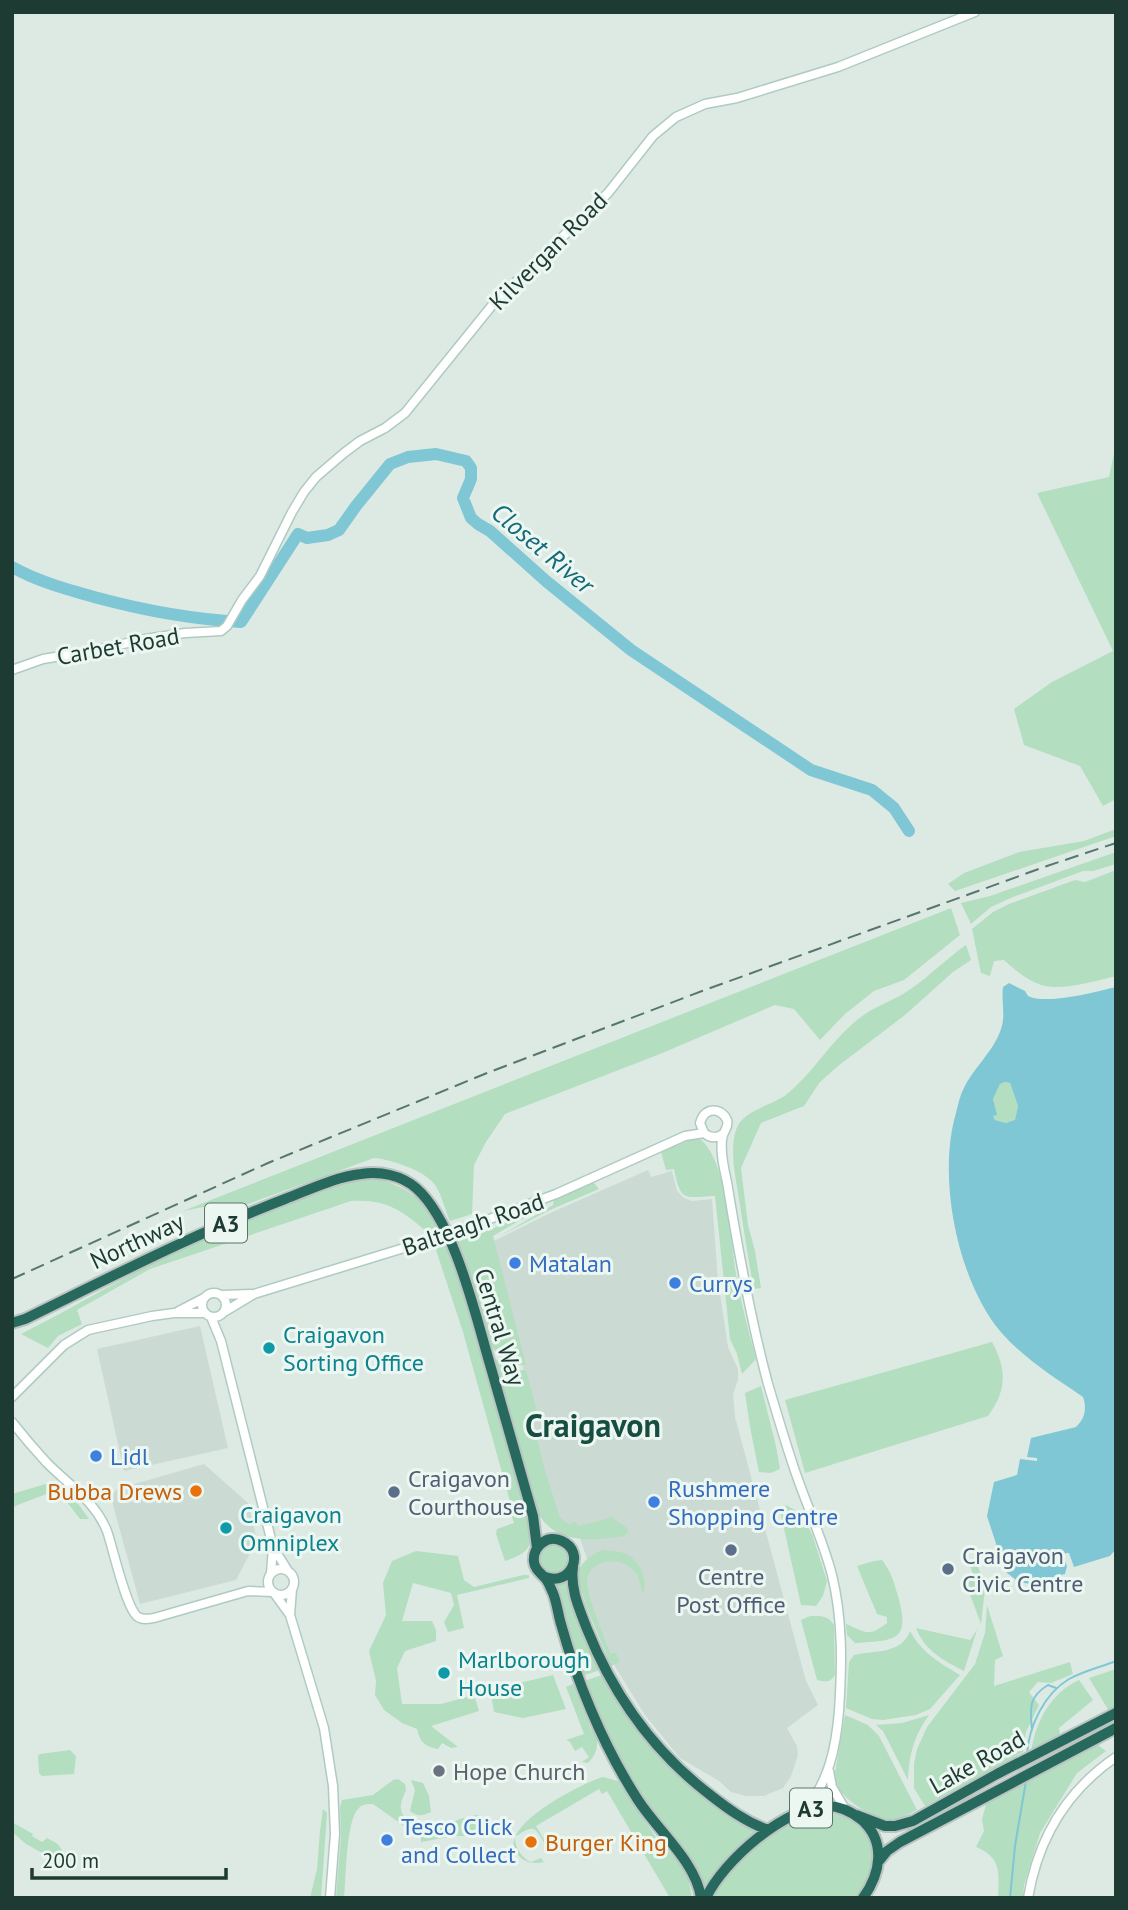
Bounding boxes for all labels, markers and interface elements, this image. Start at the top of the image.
street label: Kilvergan Road [482,185,614,317]
water label: Closet River [485,495,602,602]
street label: Carbet Road [54,620,182,672]
street label: Balteagh Road [398,1185,548,1263]
road number: A3 [205,1204,247,1242]
street label: Northway [85,1206,189,1276]
place label: Matalan [529,1248,612,1279]
marker: Matalan [507,1255,523,1271]
street label: Central Way [467,1264,533,1390]
place label: Currys [689,1268,753,1299]
marker: Currys [667,1275,683,1291]
place label: Craigavon Sorting Office [283,1319,424,1378]
marker: Craigavon Sorting Office [261,1340,277,1356]
district label: Craigavon [525,1404,661,1446]
place label: Lidl [110,1441,149,1472]
marker: Lidl [88,1448,104,1464]
place label: Craigavon Courthouse [408,1463,525,1522]
place label: Rushmere Shopping Centre [668,1473,838,1532]
place label: Bubba Drews [47,1476,182,1507]
marker: Bubba Drews [188,1483,204,1499]
marker: Craigavon Courthouse [386,1484,402,1500]
marker: Rushmere Shopping Centre [646,1494,662,1510]
place label: Craigavon Omniplex [240,1499,342,1558]
marker: Craigavon Omniplex [218,1520,234,1536]
place label: Craigavon Civic Centre [962,1540,1083,1599]
marker: Centre Post Office [723,1542,739,1558]
place label: Centre Post Office [676,1561,786,1620]
marker: Craigavon Civic Centre [940,1561,956,1577]
place label: Marlborough House [458,1644,590,1703]
marker: Marlborough House [436,1665,452,1681]
street label: Lake Road [924,1723,1030,1801]
place label: Hope Church [453,1756,585,1787]
marker: Hope Church [431,1763,447,1779]
road number: A3 [790,1788,832,1828]
place label: Tesco Click and Collect [401,1811,516,1870]
place label: Burger King [545,1827,667,1858]
marker: Tesco Click and Collect [379,1832,395,1848]
marker: Burger King [523,1834,539,1850]
scale bar [32,1836,226,1880]
text: 200 m [42,1847,99,1874]

